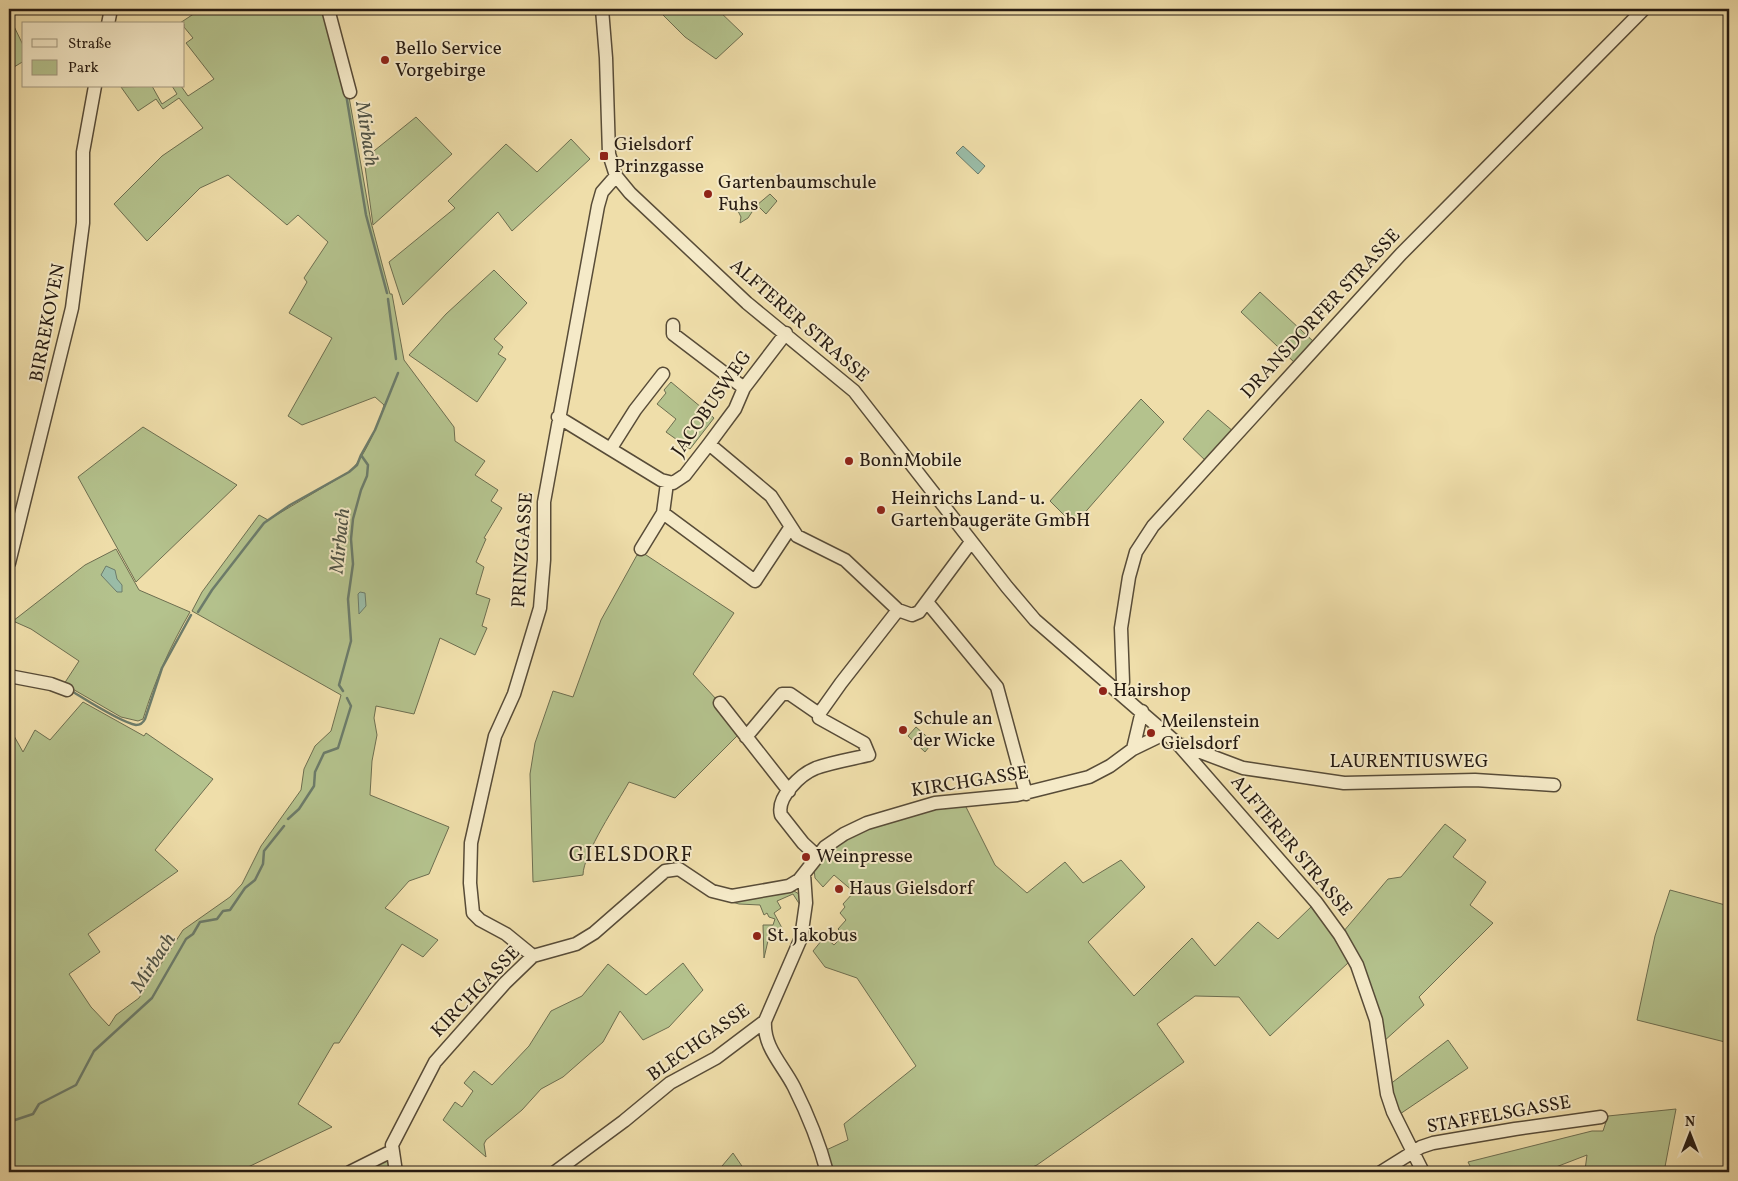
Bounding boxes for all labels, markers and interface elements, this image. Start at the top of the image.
legend [22,22,185,88]
text: Straße [68,34,111,55]
place label: Bello Service Vorgebirge [395,36,502,84]
marker: Bello Service Vorgebirge [379,54,391,66]
text: Park [68,58,99,79]
water label: Mirbach [347,99,385,169]
place label: Gielsdorf Prinzgasse [614,132,704,180]
marker: Gielsdorf Prinzgasse [598,150,610,162]
place label: Gartenbaumschule Fuhs [718,170,876,218]
marker: Gartenbaumschule Fuhs [702,188,714,200]
street label: DRANSDORFER STRASSE [1235,223,1407,405]
street label: ALFTERER STRASSE [724,253,874,389]
street label: BIRREKOVEN [24,261,72,385]
street label: JACOBUSWEG [666,346,758,462]
place label: BonnMobile [859,448,962,474]
marker: BonnMobile [843,455,855,467]
place label: Heinrichs Land- u. Gartenbaugeräte GmbH [891,486,1090,534]
street label: PRINZGASSE [506,491,540,609]
marker: Heinrichs Land- u. Gartenbaugeräte GmbH [875,504,887,516]
water label: Mirbach [324,507,358,576]
place label: Hairshop [1113,678,1191,704]
marker: Hairshop [1097,685,1109,697]
place label: Schule an der Wicke [913,706,995,754]
place label: Meilenstein Gielsdorf [1161,709,1260,757]
marker: Schule an der Wicke [897,724,909,736]
marker: Meilenstein Gielsdorf [1145,727,1157,739]
street label: LAURENTIUSWEG [1329,749,1489,775]
street label: KIRCHGASSE [909,760,1031,804]
street label: ALFTERER STRASSE [1224,770,1358,922]
district label: GIELSDORF [569,841,693,870]
place label: Weinpresse [816,844,913,870]
marker: Weinpresse [800,851,812,863]
place label: Haus Gielsdorf [849,876,975,902]
marker: Haus Gielsdorf [833,883,845,895]
place label: St. Jakobus [767,923,857,949]
water label: Mirbach [124,928,184,999]
marker: St. Jakobus [751,930,763,942]
street label: KIRCHGASSE [426,940,526,1044]
street label: BLECHGASSE [643,998,755,1088]
street label: STAFFELSGASSE [1425,1090,1573,1140]
north arrow [1666,1108,1716,1158]
text: N [1685,1113,1695,1132]

